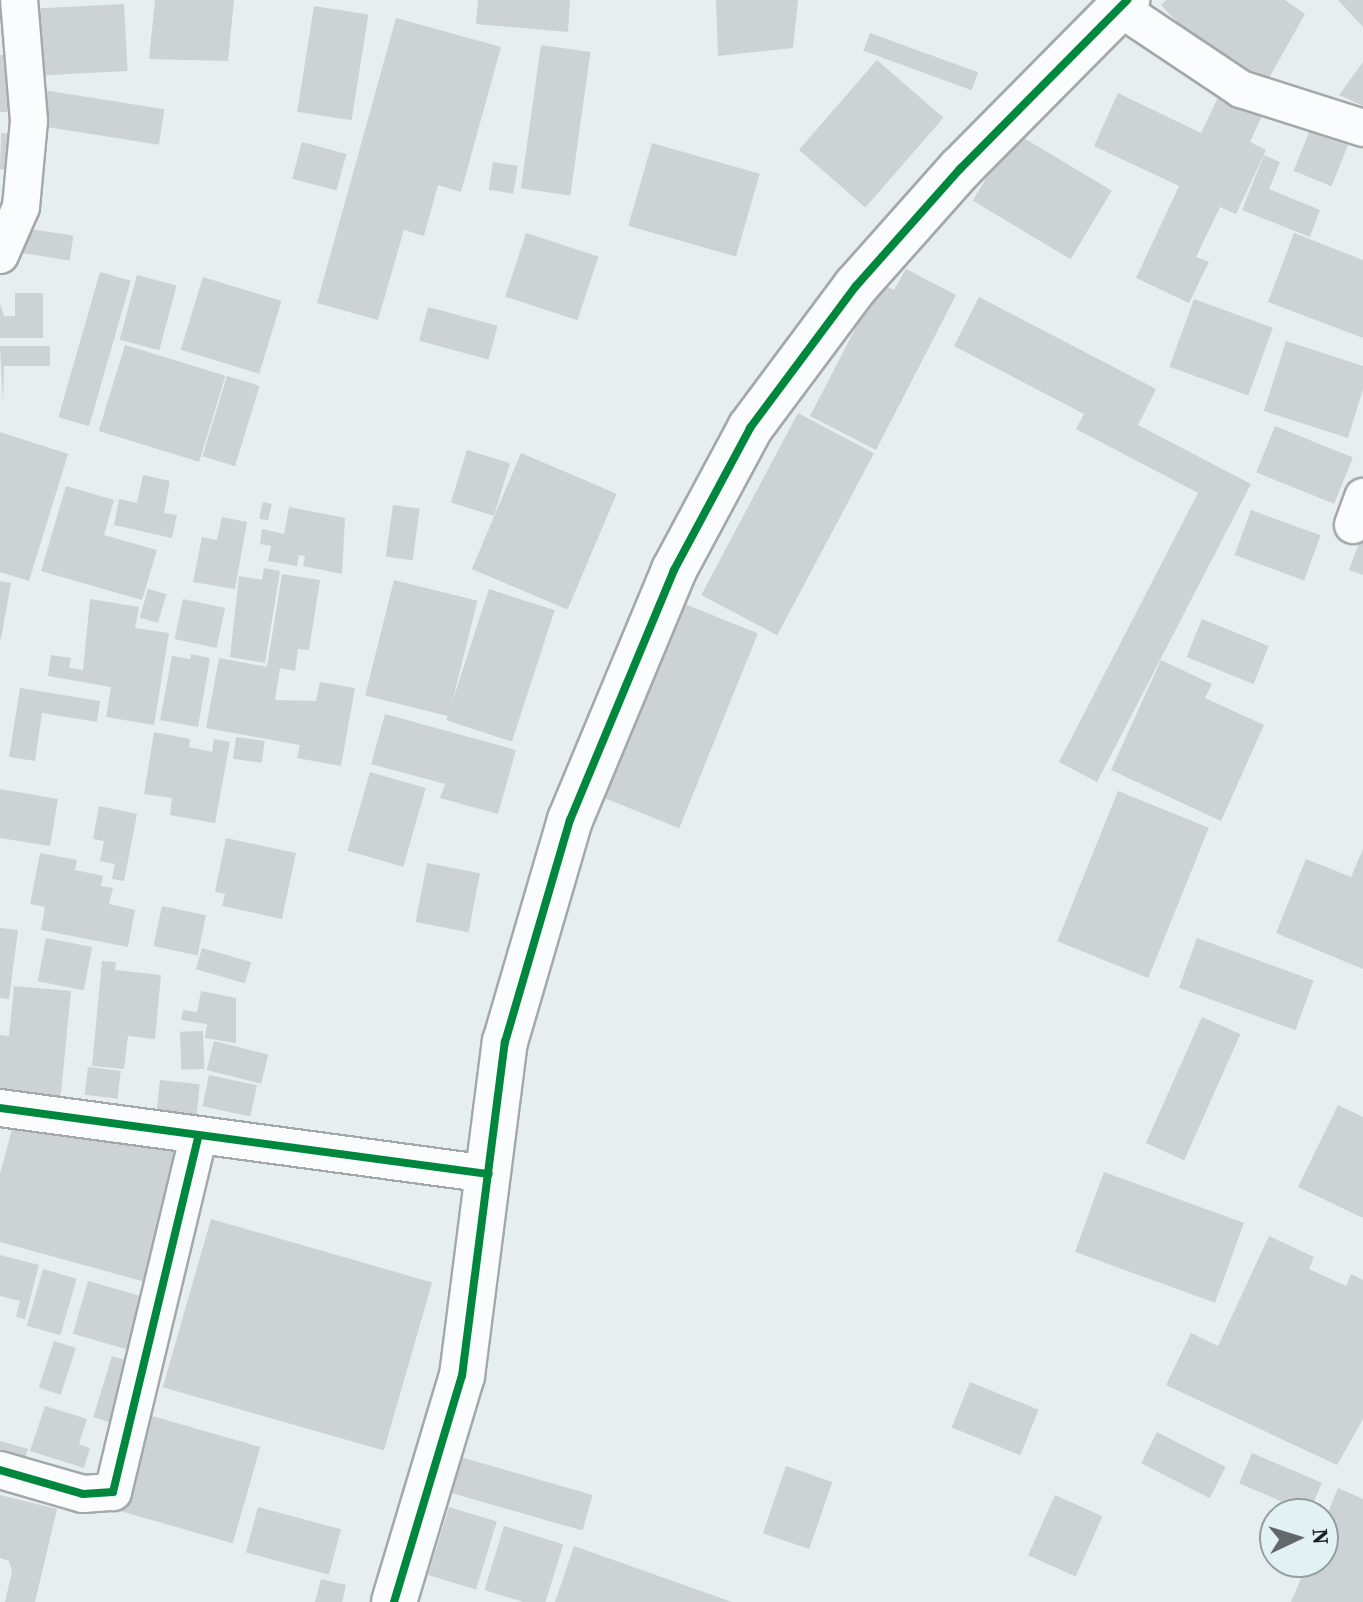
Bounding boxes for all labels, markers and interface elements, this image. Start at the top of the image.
north arrow [1259,1498,1339,1578]
text: N [1305,1527,1336,1546]

